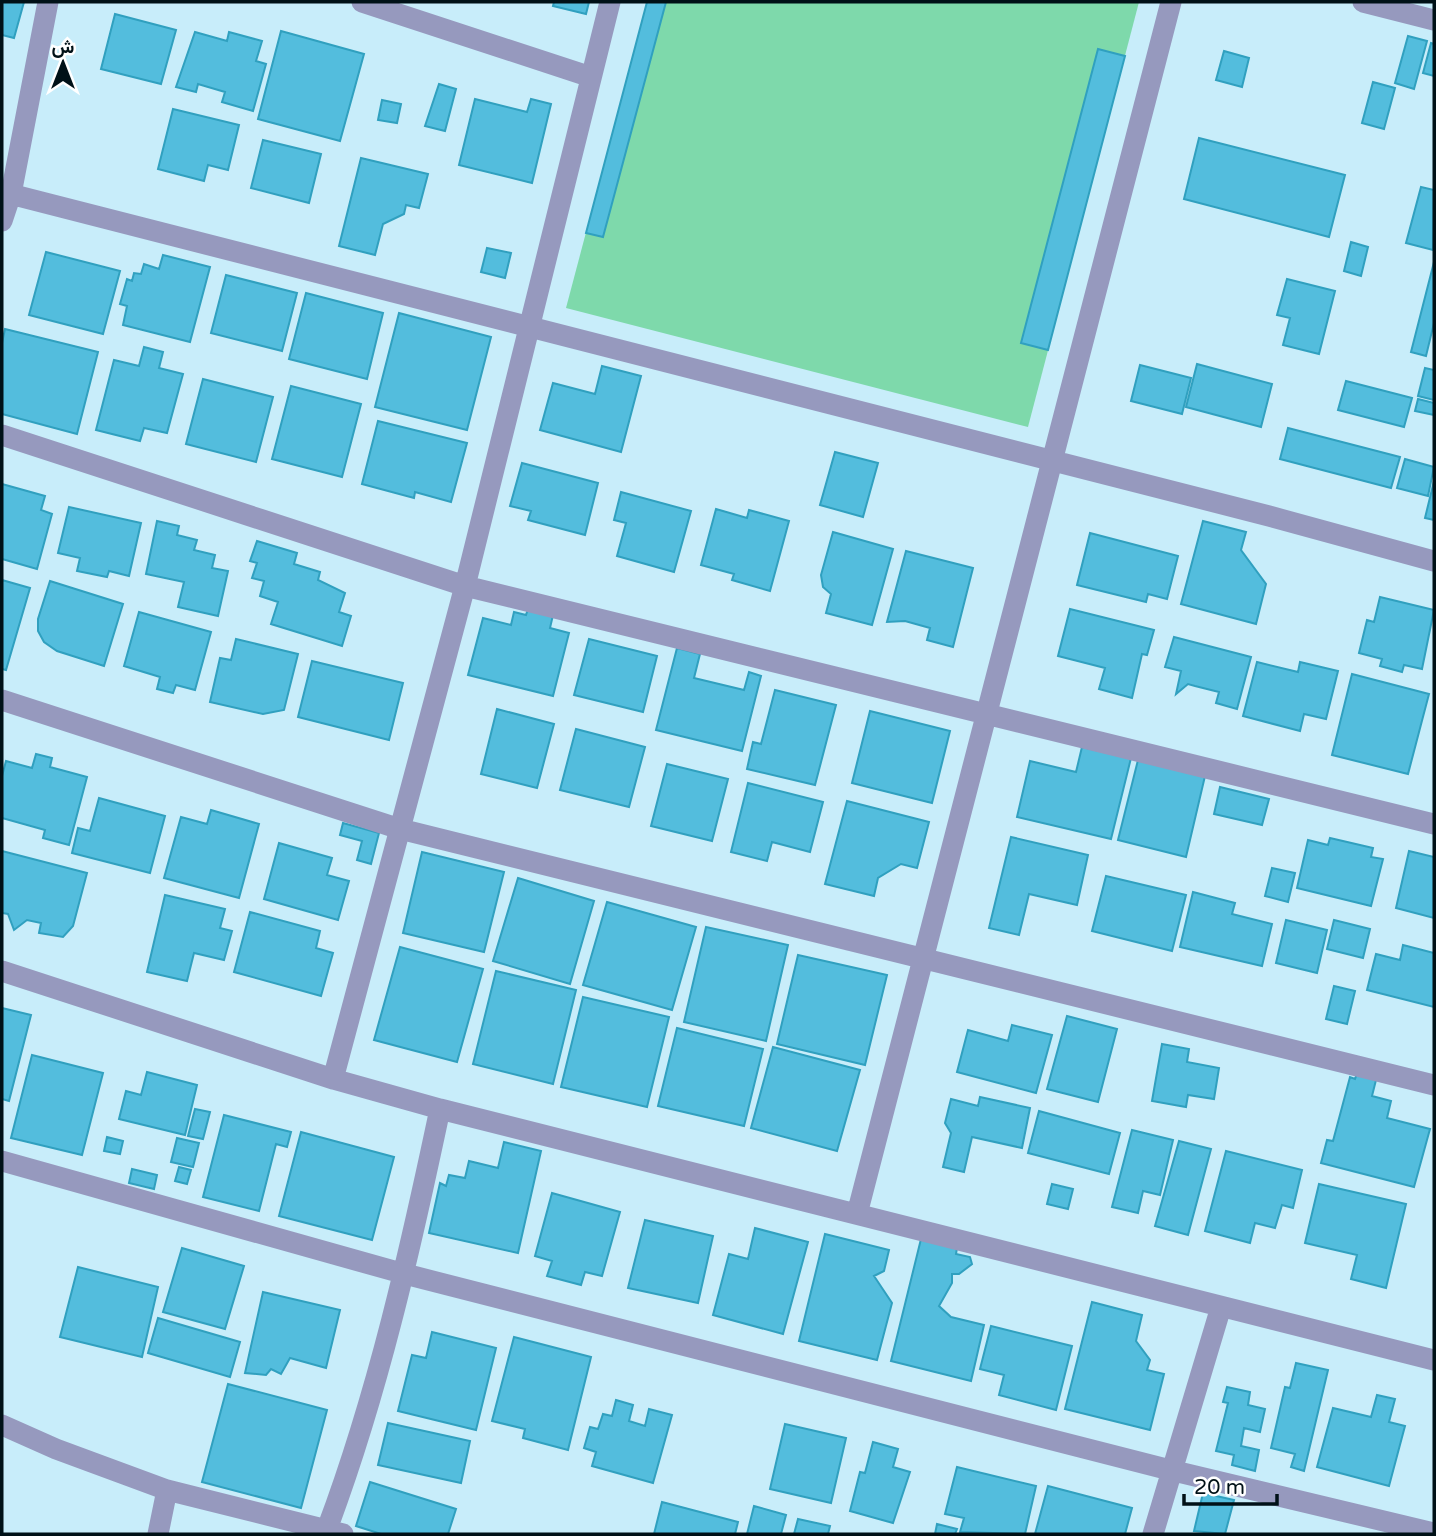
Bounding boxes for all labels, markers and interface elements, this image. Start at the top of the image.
north arrow [28,28,98,98]
text: ش [52,36,75,58]
scale bar [1184,1462,1277,1506]
text: 20 m [1194,1475,1245,1500]

